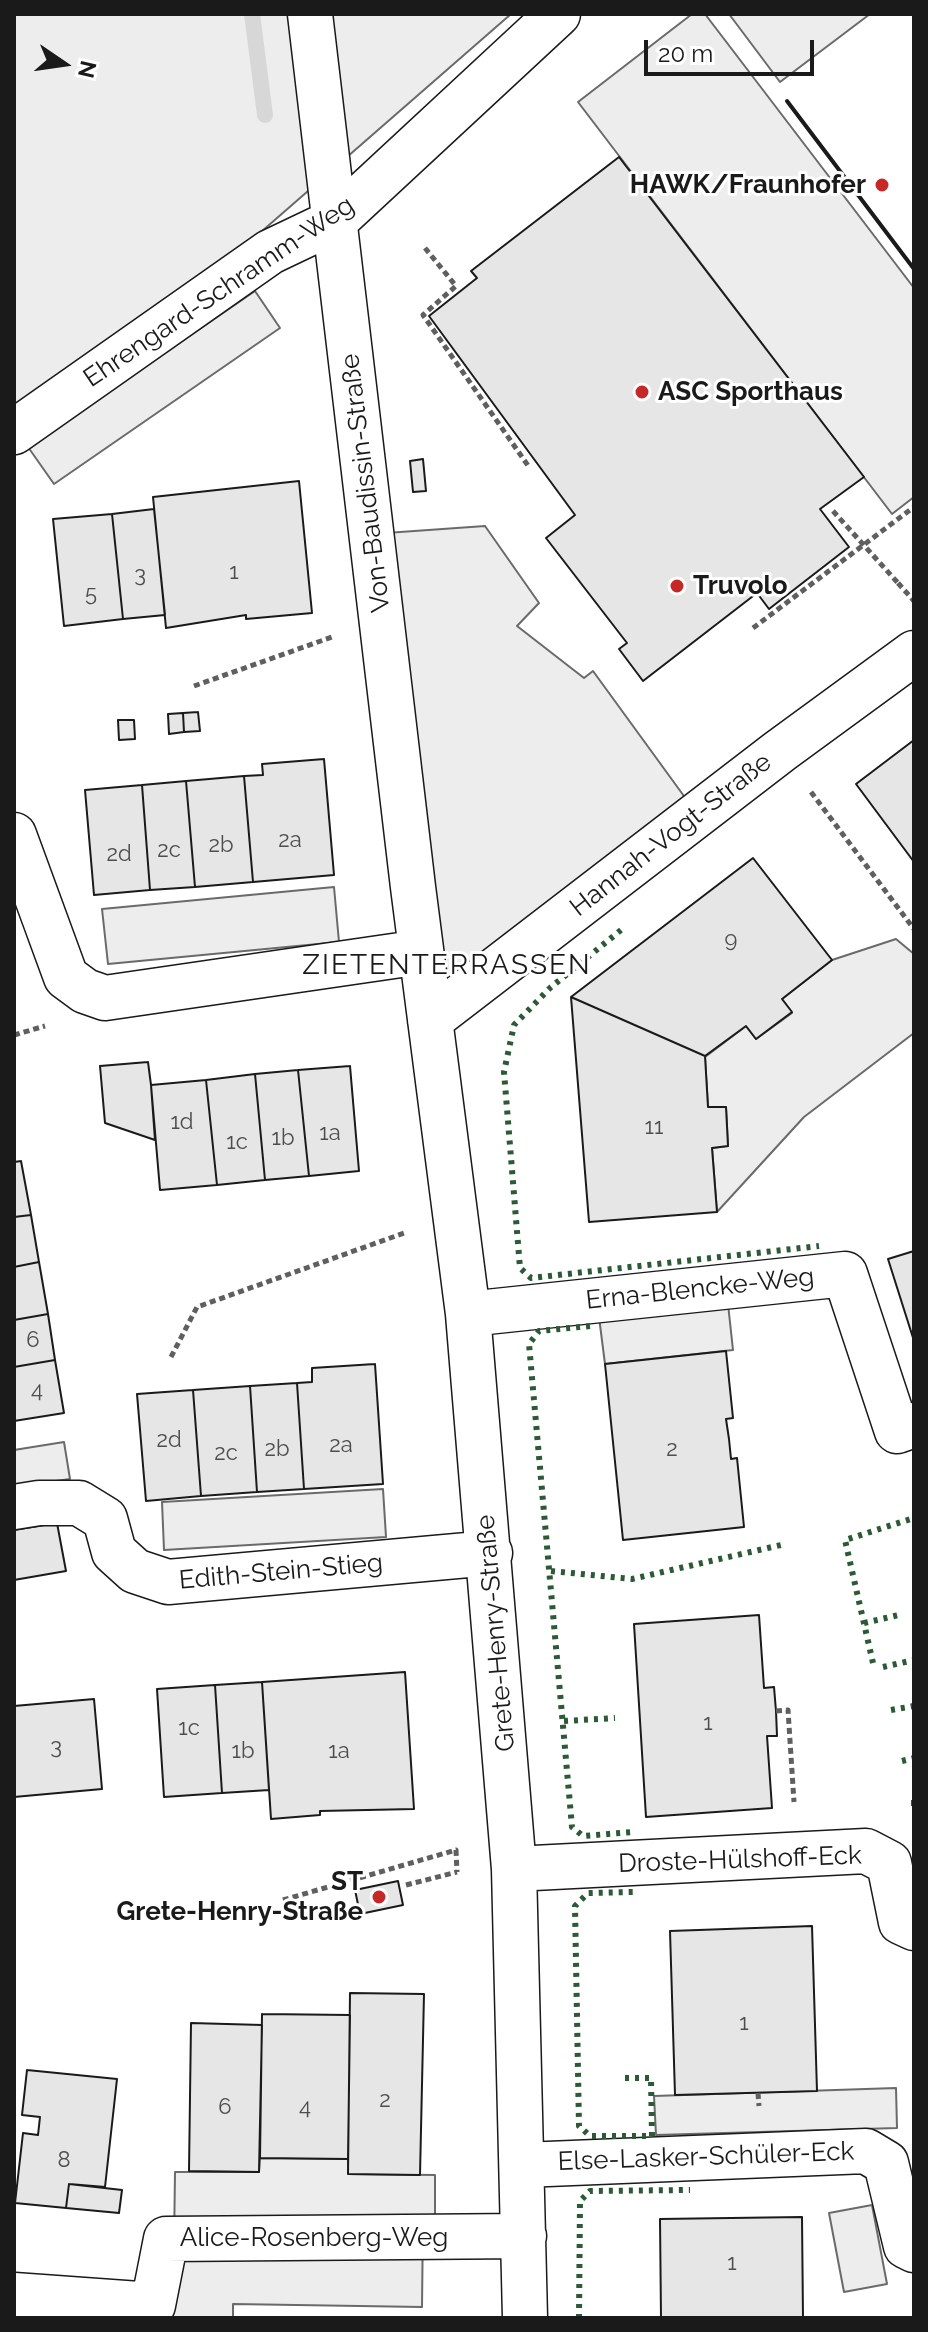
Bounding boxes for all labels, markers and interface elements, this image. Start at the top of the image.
north arrow [24,24,104,104]
scale bar [648,24,818,74]
text: 20 m [658,39,713,68]
text: N [73,58,102,80]
place label: HAWK/Fraunhofer [630,169,866,201]
marker: HAWK/Fraunhofer [873,176,891,194]
street label: Ehrengard-Schramm-Weg [78,190,360,394]
street label: Von-Baudissin-Straße [335,352,397,614]
place label: ASC Sporthaus [658,376,843,408]
marker: ASC Sporthaus [633,383,651,401]
house number: 1 [229,559,239,585]
house number: 3 [134,562,146,588]
place label: Truvolo [693,570,787,602]
marker: Truvolo [668,577,686,595]
house number: 5 [85,581,97,607]
street label: Hannah-Vogt-Straße [564,747,778,923]
house number: 2a [278,827,302,853]
house number: 2b [208,832,234,858]
house number: 2c [157,837,181,863]
house number: 2d [106,841,132,867]
house number: 9 [725,927,737,953]
district label: ZIETENTERRASSEN [302,949,592,983]
house number: 1d [170,1109,194,1135]
house number: 11 [645,1114,663,1140]
house number: 1a [319,1120,341,1146]
house number: 1b [272,1125,294,1151]
house number: 1c [226,1129,248,1155]
street label: Erna-Blencke-Weg [584,1261,816,1317]
house number: 6 [26,1327,40,1353]
house number: 4 [31,1377,43,1403]
house number: 2d [156,1427,182,1453]
house number: 2a [329,1432,353,1458]
house number: 2b [264,1436,290,1462]
house number: 2 [666,1436,678,1462]
house number: 2c [214,1440,238,1466]
street label: Grete-Henry-Straße [470,1513,522,1753]
street label: Edith-Stein-Stieg [178,1548,384,1596]
house number: 1 [703,1710,713,1736]
house number: 1c [178,1715,200,1741]
house number: 3 [50,1734,62,1760]
house number: 1b [232,1738,254,1764]
house number: 1a [328,1738,350,1764]
street label: Droste-Hülshoff-Eck [618,1840,862,1880]
place label: ST Grete-Henry-Straße [116,1866,363,1928]
marker: ST Grete-Henry-Straße [370,1888,388,1906]
house number: 1 [739,2010,749,2036]
house number: 2 [379,2087,391,2113]
house number: 6 [218,2094,232,2120]
house number: 4 [299,2094,311,2120]
street label: Else-Lasker-Schüler-Eck [557,2136,855,2178]
house number: 8 [57,2147,71,2173]
street label: Alice-Rosenberg-Weg [180,2222,448,2254]
house number: 1 [727,2250,737,2276]

